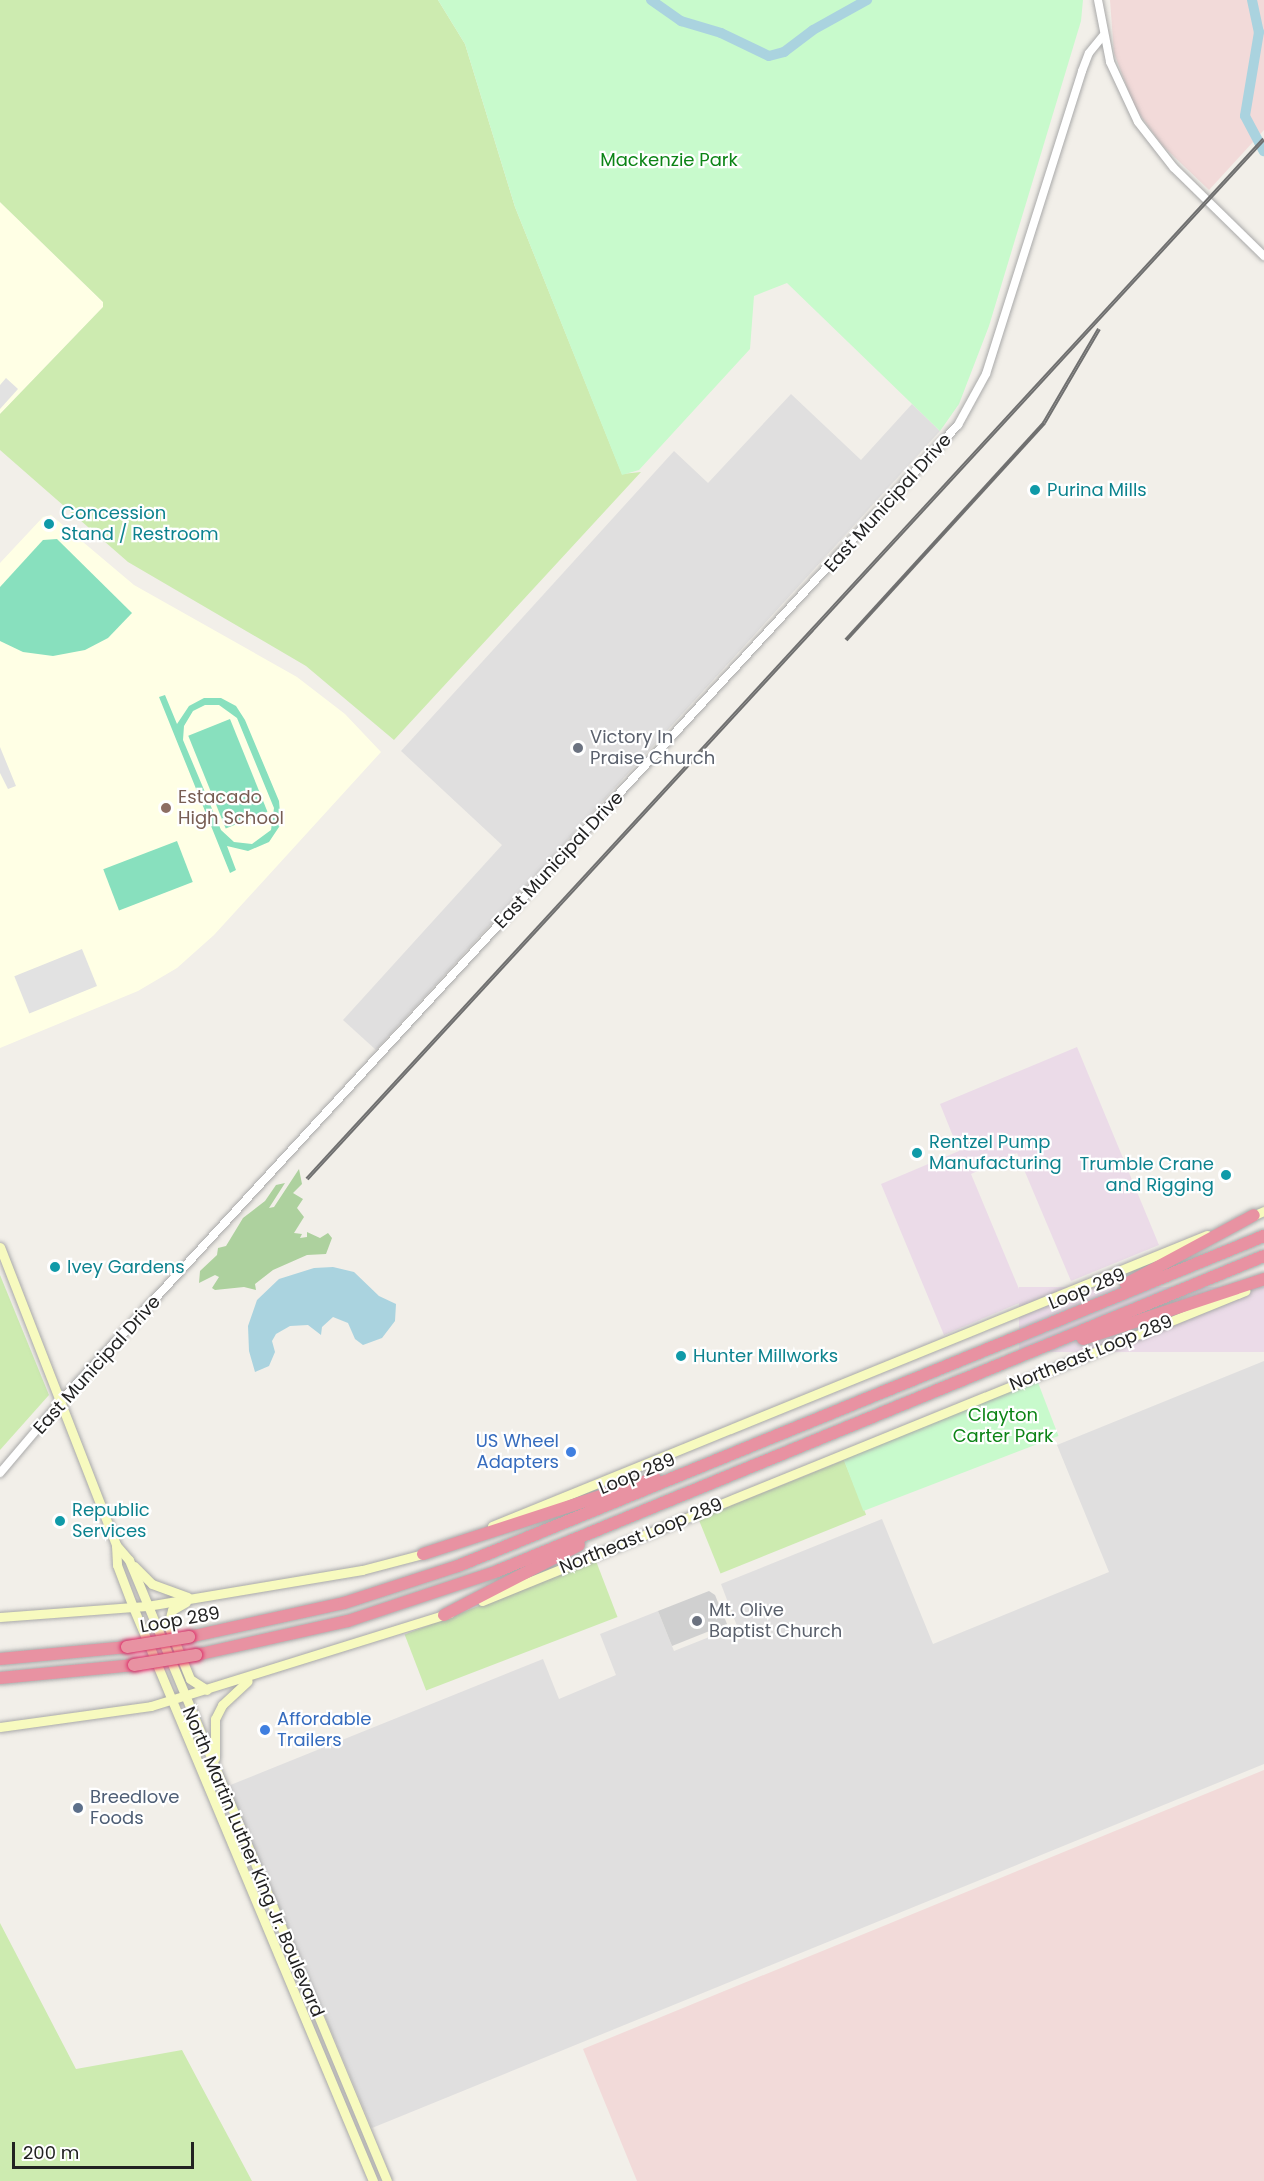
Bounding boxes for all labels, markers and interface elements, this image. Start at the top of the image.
park label: Mackenzie Park [600,149,738,171]
street label: East Municipal Drive [820,429,956,577]
place label: Purina Mills [1047,479,1147,501]
marker: Purina Mills [1028,483,1042,497]
place label: Concession Stand / Restroom [61,503,218,546]
marker: Concession Stand / Restroom [42,517,56,531]
place label: Victory In Praise Church [590,727,715,770]
marker: Victory In Praise Church [571,741,585,755]
place label: Estacado High School [178,787,284,830]
street label: East Municipal Drive [490,787,628,933]
marker: Estacado High School [159,801,173,815]
place label: Rentzel Pump Manufacturing [929,1132,1062,1174]
marker: Rentzel Pump Manufacturing [910,1146,924,1160]
place label: Trumble Crane and Rigging [1079,1154,1214,1196]
marker: Trumble Crane and Rigging [1219,1168,1233,1182]
place label: Ivey Gardens [67,1256,185,1278]
marker: Ivey Gardens [48,1260,62,1274]
street label: Loop 289 [1045,1264,1129,1314]
street label: East Municipal Drive [29,1291,165,1439]
street label: Northeast Loop 289 [1006,1310,1176,1396]
place label: Hunter Millworks [693,1345,838,1367]
marker: Hunter Millworks [674,1349,688,1363]
park label: Clayton Carter Park [953,1405,1053,1448]
place label: US Wheel Adapters [476,1431,559,1474]
marker: US Wheel Adapters [564,1445,578,1459]
street label: Loop 289 [595,1449,679,1499]
street label: Northeast Loop 289 [556,1493,726,1579]
place label: Republic Services [72,1500,150,1543]
marker: Republic Services [53,1514,67,1528]
place label: Mt. Olive Baptist Church [709,1600,842,1642]
street label: Loop 289 [138,1602,222,1638]
marker: Mt. Olive Baptist Church [690,1614,704,1628]
street label: North Martin Luther King Jr. Boulevard [178,1704,328,2020]
place label: Affordable Trailers [277,1709,371,1752]
marker: Affordable Trailers [258,1723,272,1737]
place label: Breedlove Foods [90,1787,179,1830]
marker: Breedlove Foods [71,1801,85,1815]
scale bar [15,2130,196,2168]
text: 200 m [23,2140,79,2165]

